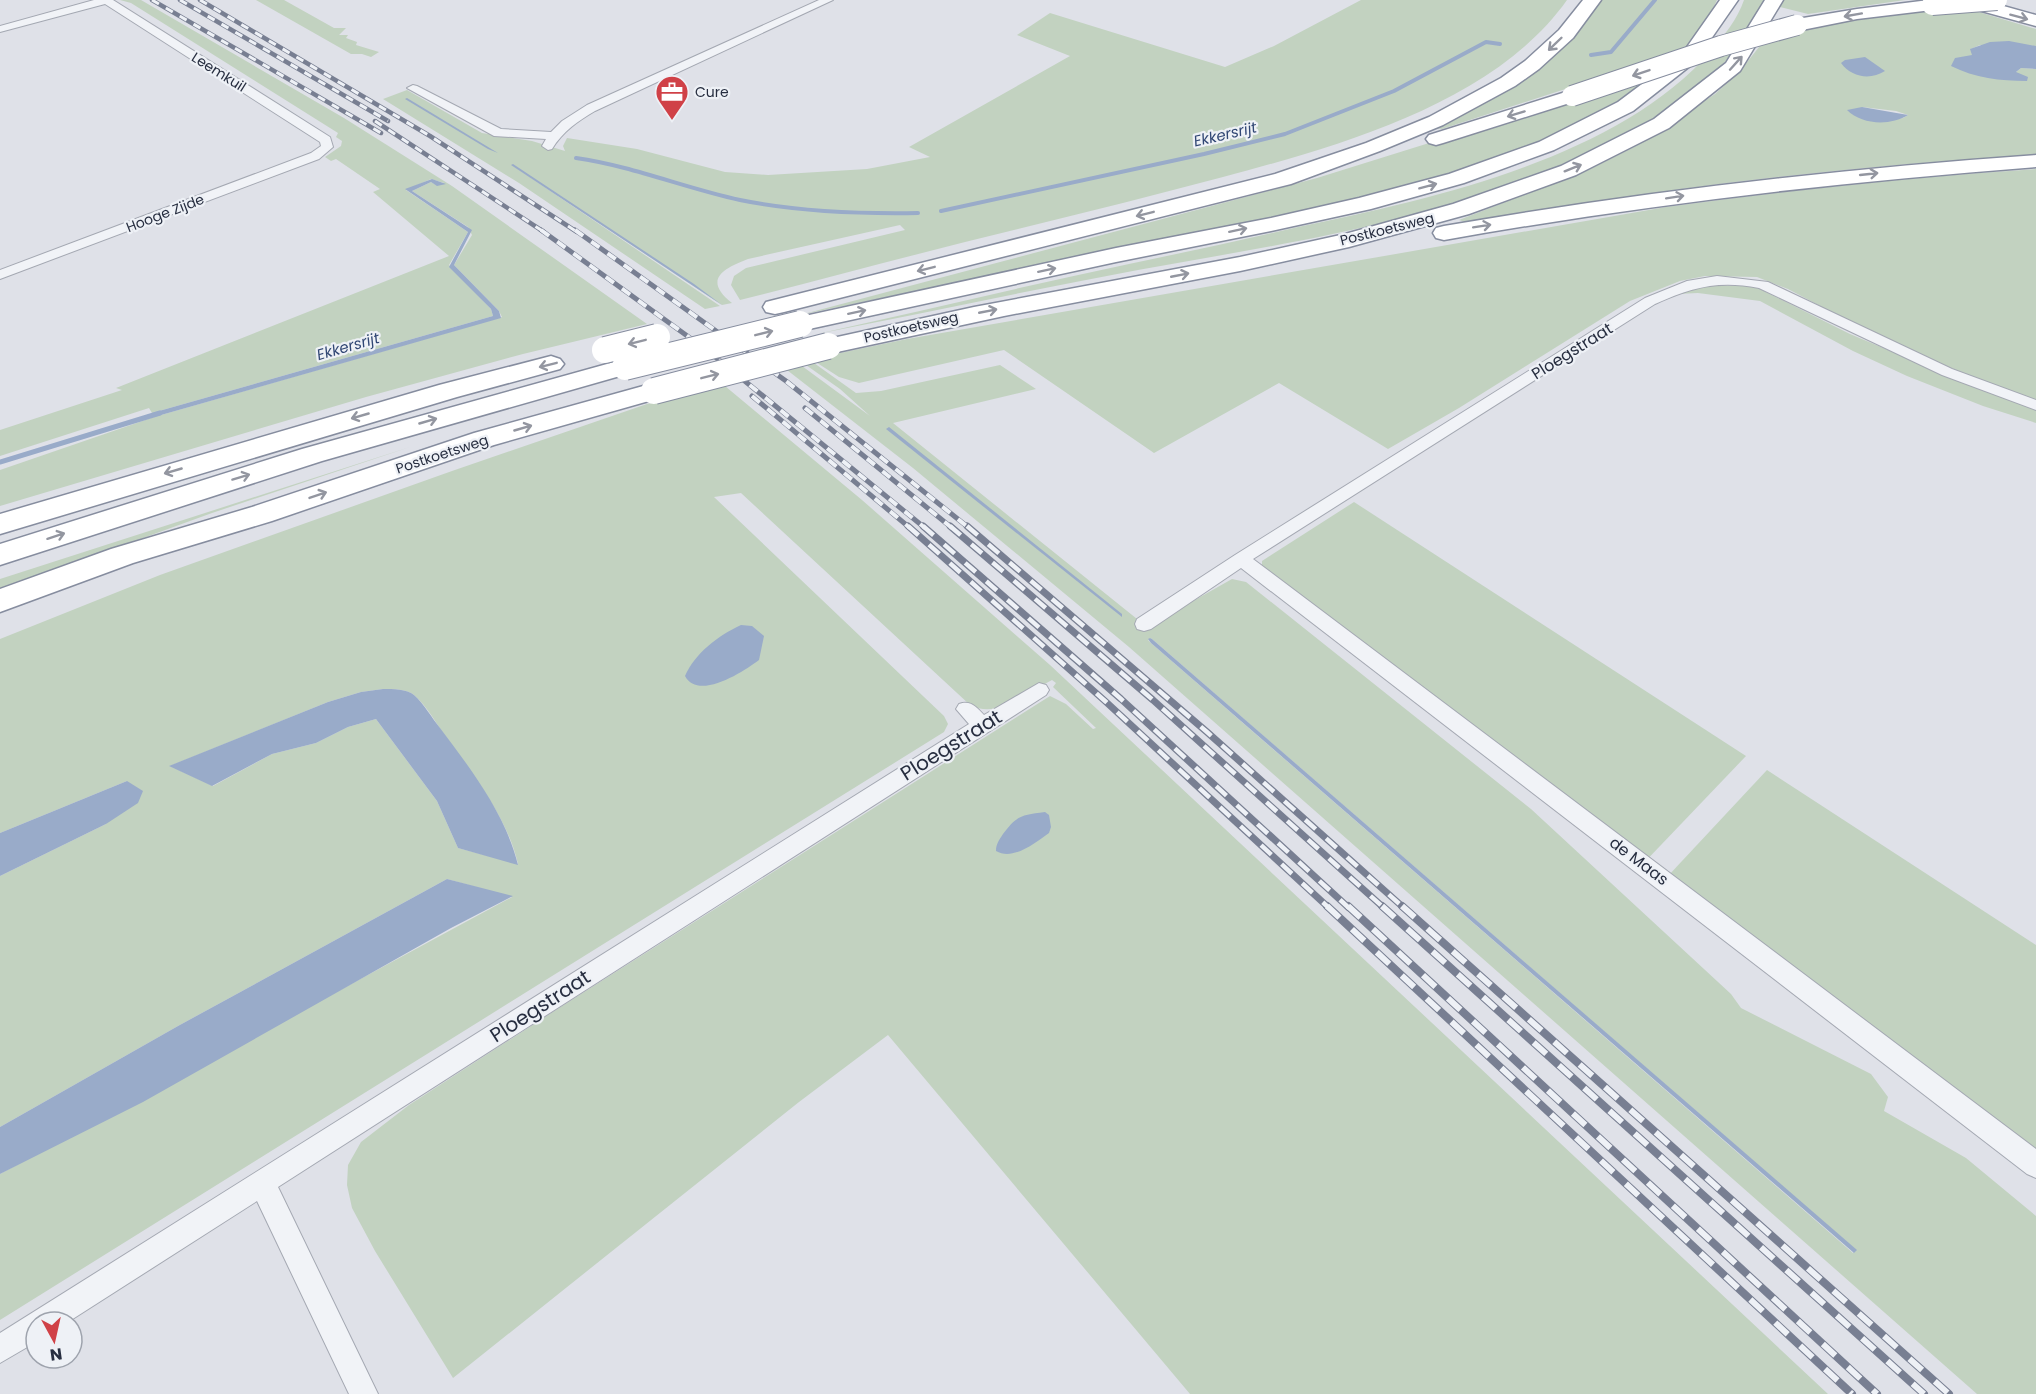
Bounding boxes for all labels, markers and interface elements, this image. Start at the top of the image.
one-way arrow [1844,9,1864,20]
one-way arrow [2009,12,2028,23]
one-way arrow [1547,37,1562,52]
street label: Leemkuil [188,47,250,97]
one-way arrow [1729,56,1743,71]
one-way arrow [1632,68,1651,79]
office icon: Cure [654,74,690,121]
place label: Cure [695,82,729,102]
one-way arrow [1507,109,1526,120]
water label: Ekkersrijt [1191,116,1259,151]
one-way arrow [1563,162,1582,173]
one-way arrow [1858,168,1878,179]
one-way arrow [1418,180,1437,192]
street label: Hooge Zijde [123,189,207,237]
one-way arrow [1665,191,1684,202]
street label: Postkoetsweg [1338,208,1436,250]
one-way arrow [1136,209,1155,221]
one-way arrow [1472,221,1492,232]
one-way arrow [1228,224,1247,235]
one-way arrow [917,264,936,276]
one-way arrow [1037,264,1057,275]
one-way arrow [1169,270,1189,281]
one-way arrow [978,305,997,316]
one-way arrow [847,306,866,317]
street label: Postkoetsweg [862,306,960,348]
street label: Ploegstraat [1527,317,1617,385]
water label: Ekkersrijt [314,327,382,365]
one-way arrow [754,327,773,339]
one-way arrow [627,337,646,348]
one-way arrow [539,359,558,371]
one-way arrow [700,370,719,382]
one-way arrow [351,411,370,422]
one-way arrow [418,415,437,426]
one-way arrow [513,422,532,433]
street label: Postkoetsweg [393,430,491,478]
one-way arrow [164,466,183,477]
one-way arrow [231,471,250,482]
one-way arrow [308,489,327,500]
one-way arrow [46,530,64,541]
street label: Ploegstraat [895,703,1007,787]
street label: de Maas [1605,831,1673,891]
street label: Ploegstraat [484,963,596,1049]
north arrow [24,1310,84,1370]
text: N [48,1342,64,1367]

